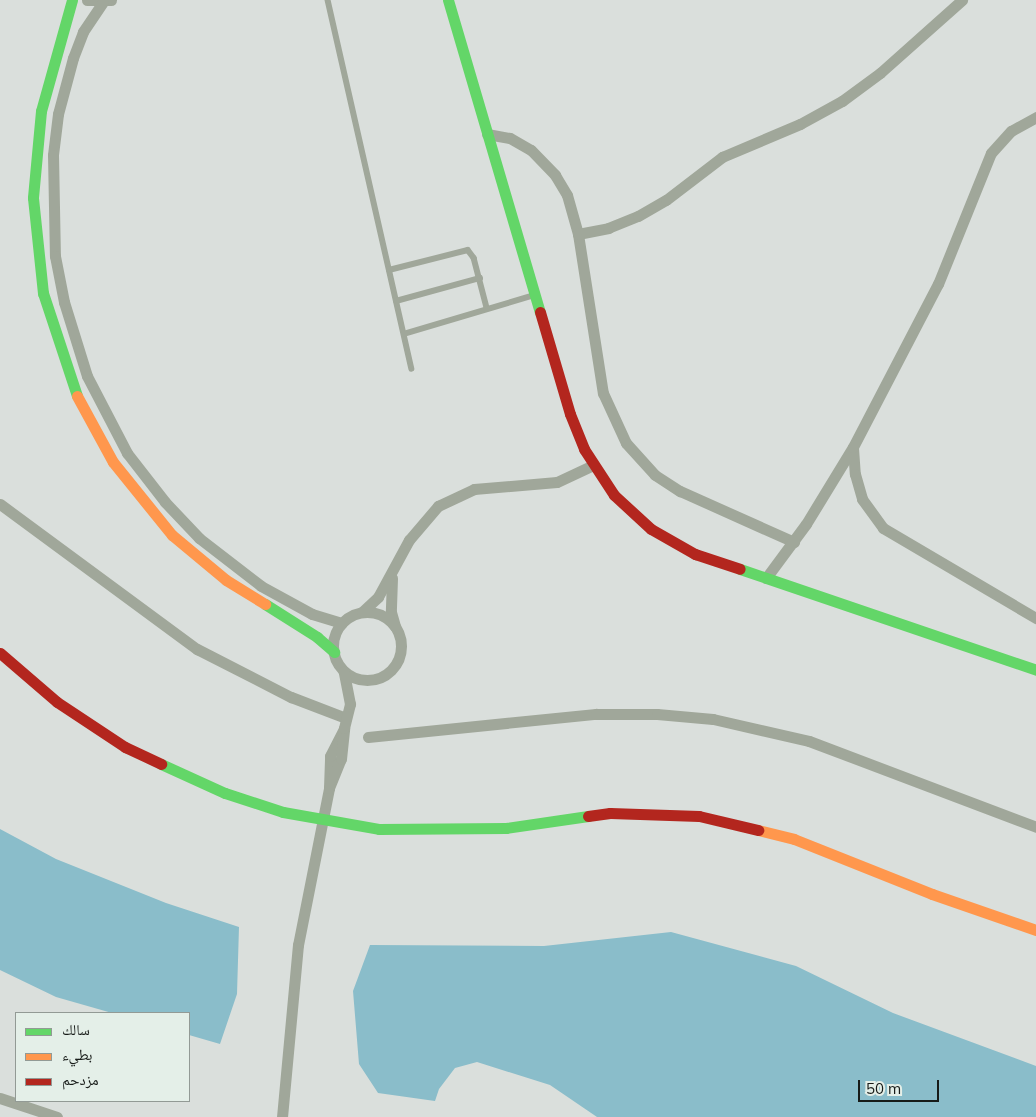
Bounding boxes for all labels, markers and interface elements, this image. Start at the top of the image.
legend [15,1012,190,1102]
text: سالك [62,1020,90,1039]
text: بطيء [62,1045,92,1064]
text: مزدحم [62,1070,99,1089]
scale bar [861,1070,942,1102]
text: 50 m [866,1079,901,1098]

